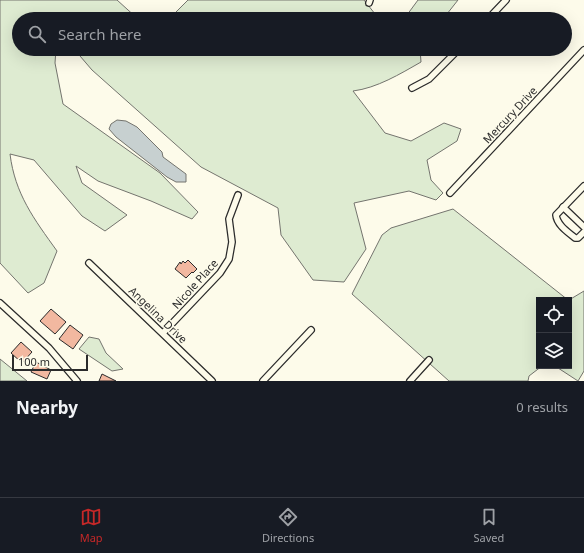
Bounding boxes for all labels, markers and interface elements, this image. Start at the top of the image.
search box [12,12,572,56]
icon: search [26,23,48,45]
text: Search here [58,24,141,44]
street label: Mercury Drive [479,83,540,146]
street label: Nicole Place [168,256,221,312]
street label: Angelina Drive [126,283,191,346]
map controls [536,297,572,369]
button: locate [536,297,572,333]
button: layers [536,333,572,369]
scale bar [12,353,88,372]
text: 100 m [18,354,50,369]
text: Nearby [16,396,78,419]
text: 0 results [516,398,568,416]
tab: Map [80,506,103,545]
tab: Directions [262,506,314,545]
tab: Saved [474,506,504,545]

